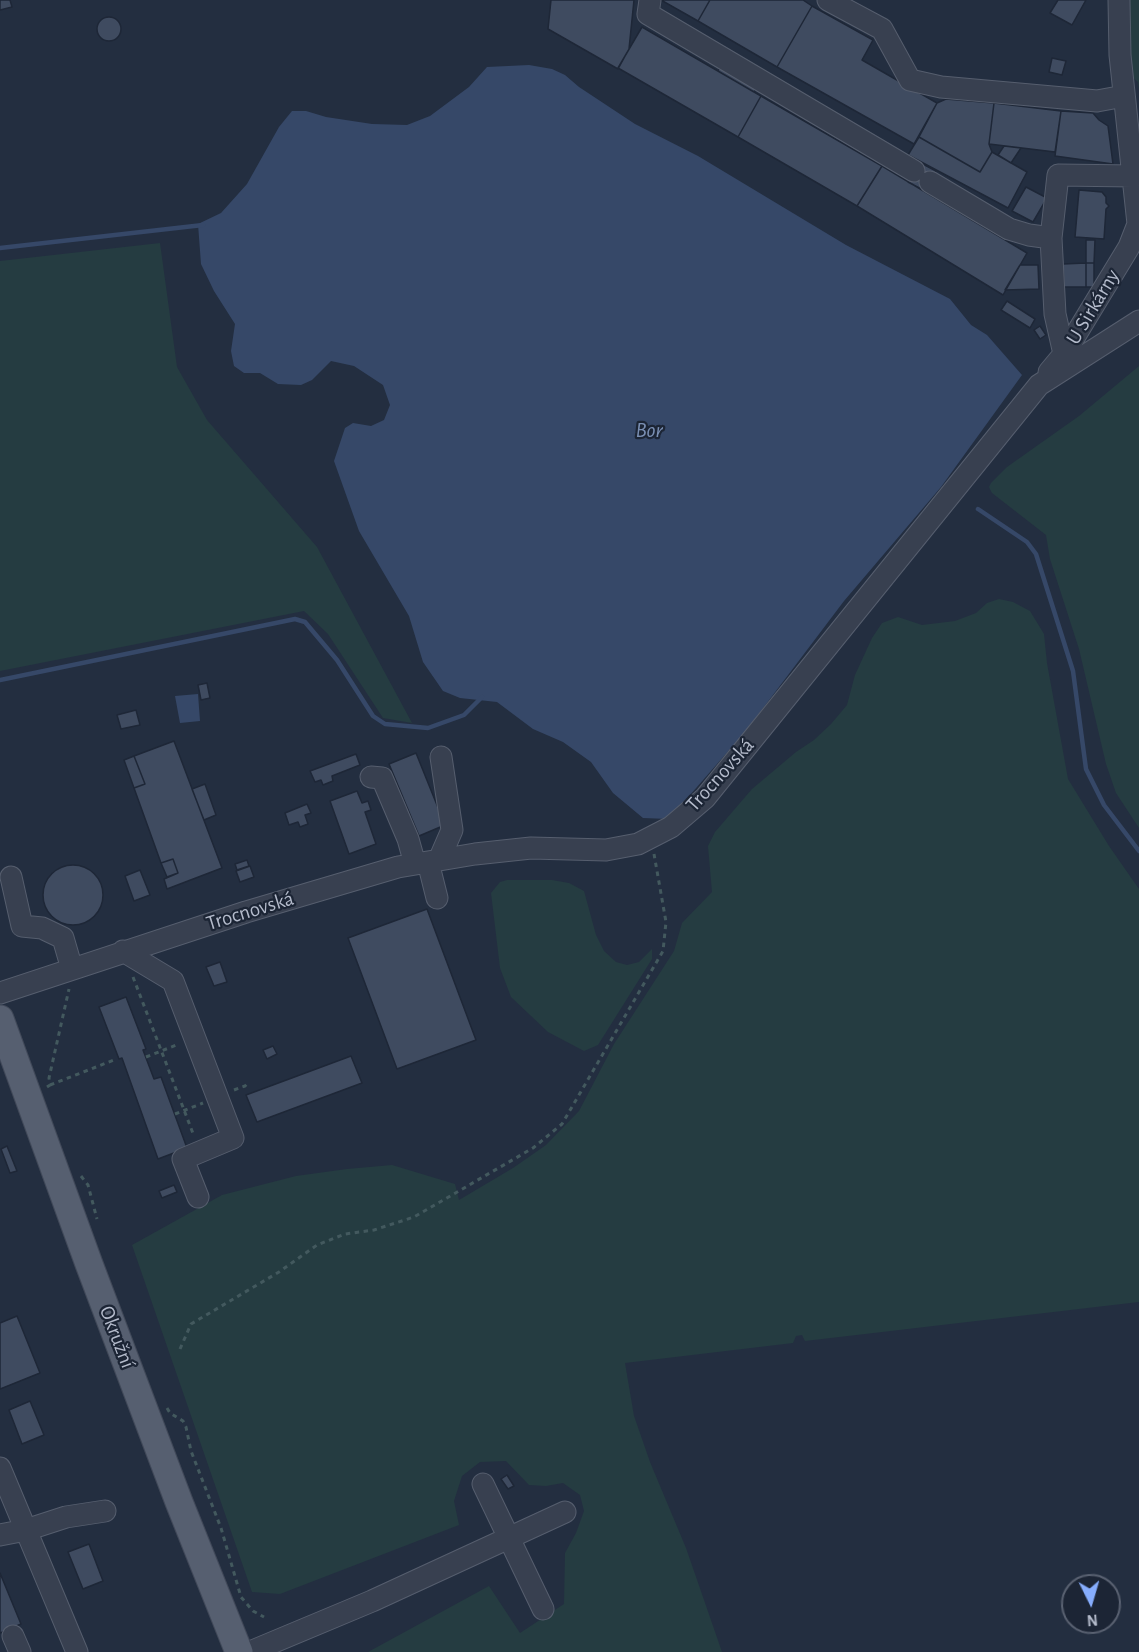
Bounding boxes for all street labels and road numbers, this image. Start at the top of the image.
street label: U Sirkárny [1061,265,1125,349]
street label: Trocnovská [680,733,760,817]
street label: Trocnovská [203,886,297,936]
street label: Okružní [94,1302,140,1372]

